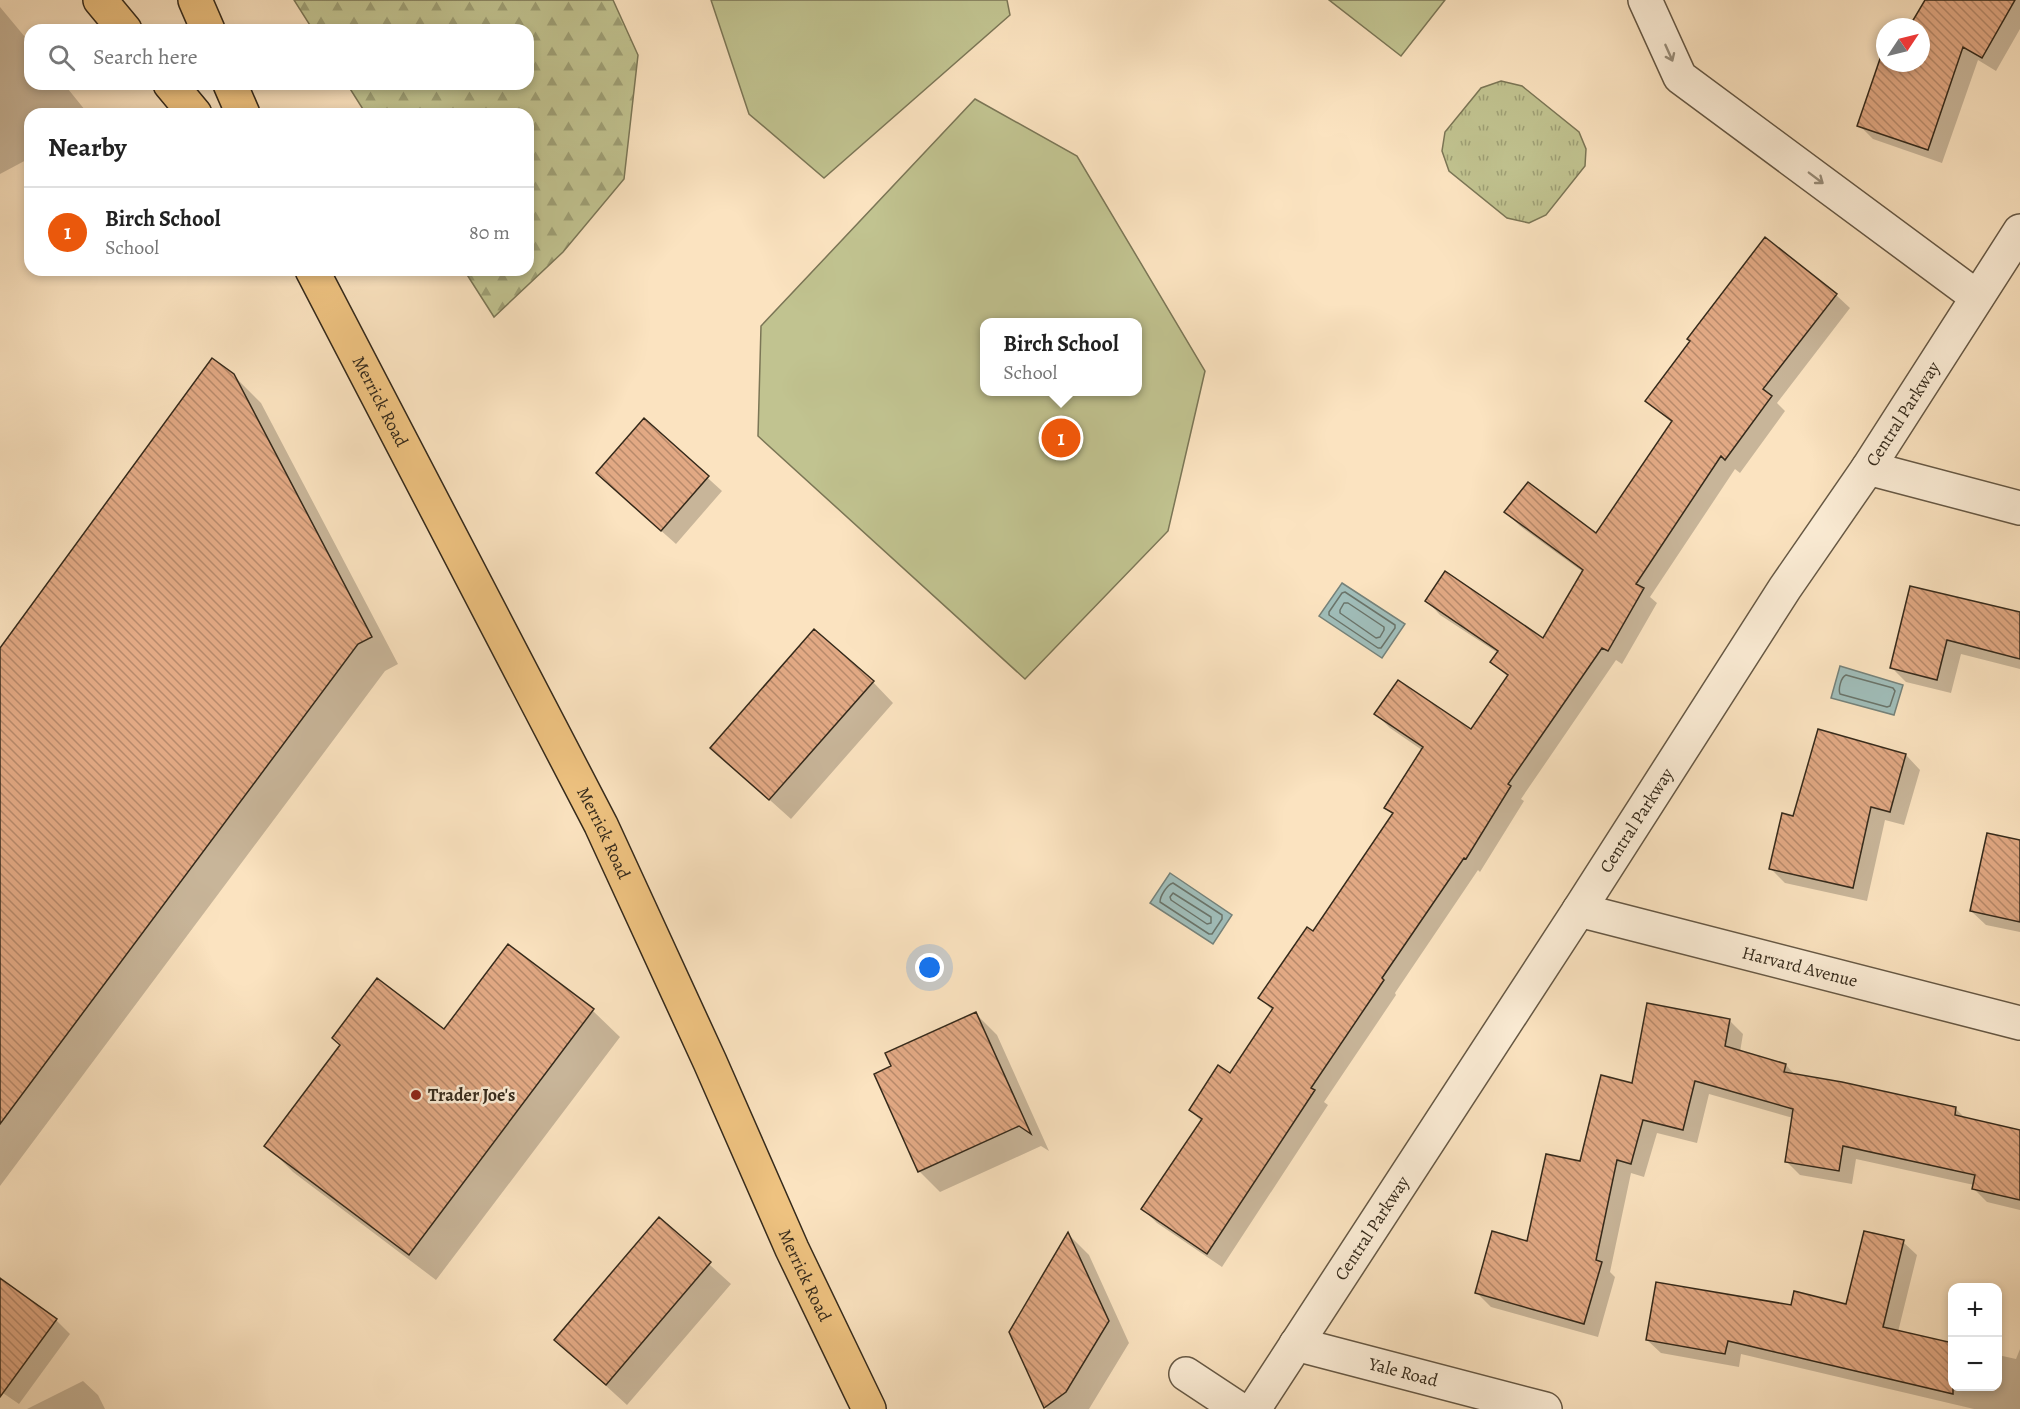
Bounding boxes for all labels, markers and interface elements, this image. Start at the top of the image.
north arrow [1876,18,1930,72]
search box [24,24,534,90]
icon: search [45,41,78,74]
text: Search here [93,42,198,72]
one-way arrow [1664,44,1676,62]
text: Nearby [48,130,127,165]
one-way arrow [1807,171,1823,184]
text: Birch School [105,204,220,234]
text: 1 [64,219,71,246]
text: 80 m [469,219,510,246]
text: School [105,234,159,261]
popup [980,318,1142,396]
text: Birch School [1003,329,1119,359]
street label: Merrick Road [347,352,414,451]
street label: Central Parkway [1860,356,1946,471]
text: School [1003,359,1057,386]
pin: 1 [1042,416,1080,460]
street label: Central Parkway [1594,762,1679,877]
street label: Merrick Road [571,783,636,883]
street label: Harvard Avenue [1739,940,1860,993]
your location [915,953,944,982]
place label: Trader Joe's [428,1083,515,1107]
marker: Trader Joe's [409,1088,423,1102]
street label: Central Parkway [1329,1170,1415,1285]
street label: Merrick Road [773,1225,837,1326]
map controls [1948,1283,2002,1391]
button: + [1948,1283,2002,1337]
button: − [1948,1337,2002,1391]
street label: Yale Road [1365,1351,1441,1393]

